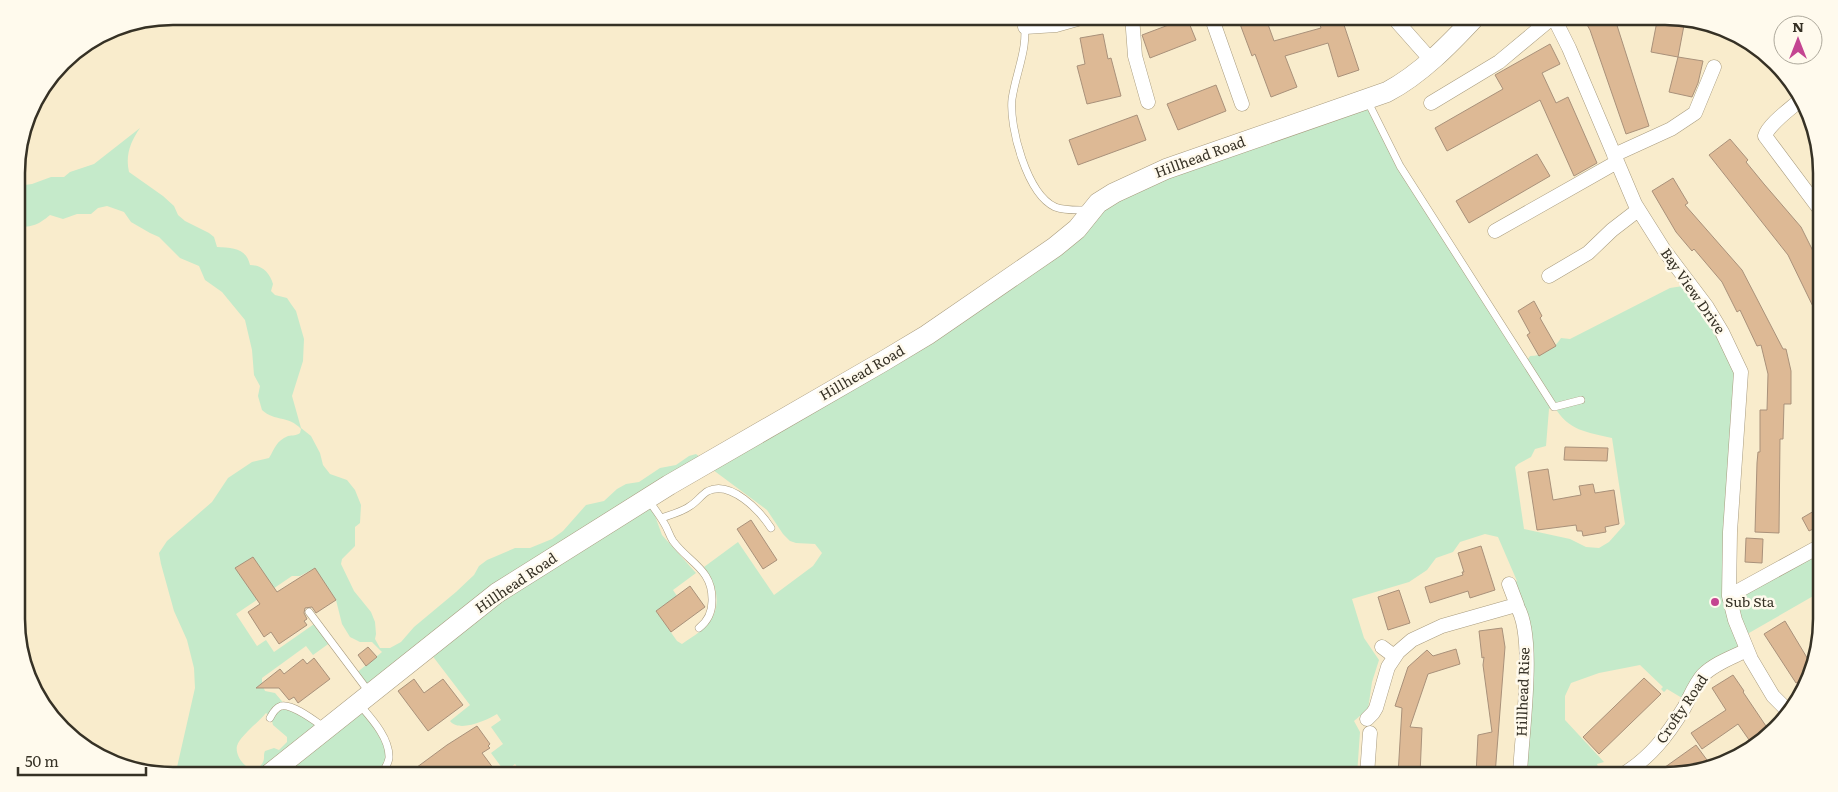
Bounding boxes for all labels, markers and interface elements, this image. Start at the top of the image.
north arrow [1773,15,1823,65]
text: N [1792,16,1804,36]
street label: Hillhead Road [1152,130,1248,182]
street label: Bay View Drive [1657,244,1731,337]
street label: Hillhead Road [815,340,908,405]
street label: Hillhead Road [470,547,561,617]
place label: Sub Sta [1725,591,1775,611]
marker: Sub Sta [1709,596,1721,608]
street label: Hillhead Rise [1510,647,1534,737]
street label: Crofty Road [1651,669,1712,747]
scale bar [18,744,145,776]
text: 50 m [25,749,59,772]

